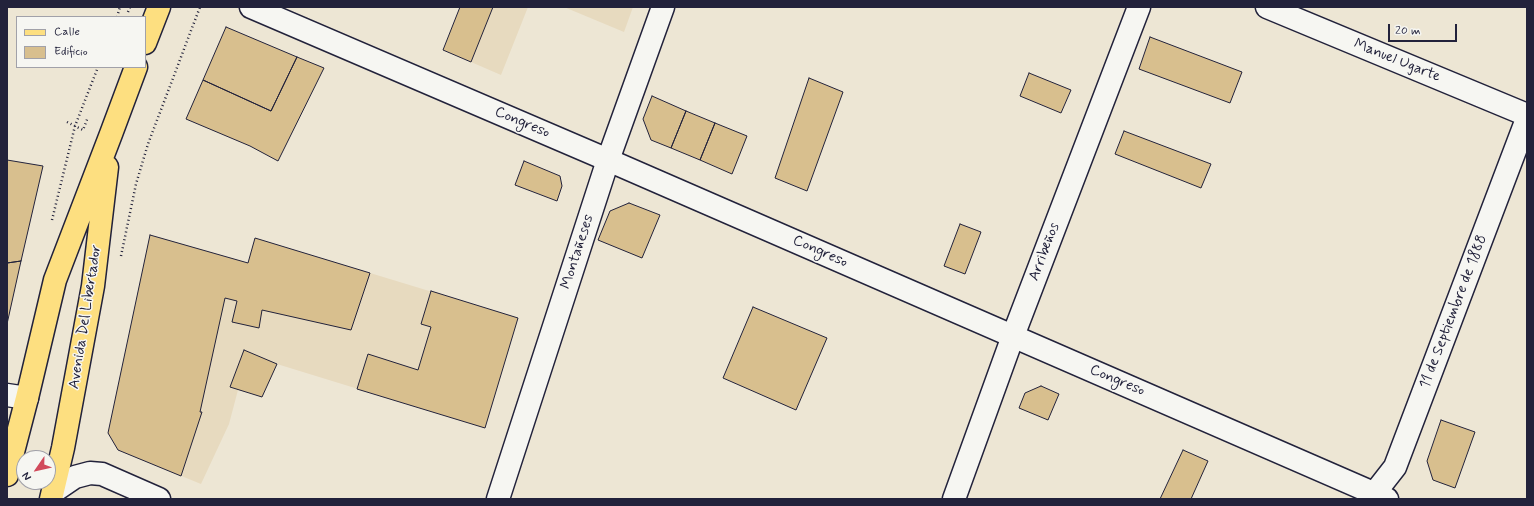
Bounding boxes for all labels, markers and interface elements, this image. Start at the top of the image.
legend [16,16,146,68]
scale bar [1390,16,1459,42]
text: 20 m [1395,23,1421,39]
text: Calle [54,24,80,40]
street label: Manuel Ugarte [1351,35,1443,87]
text: Edificio [54,44,88,60]
street label: Congreso [492,103,552,143]
street label: Montañeses [558,212,598,292]
street label: Arribeños [1026,221,1064,283]
street label: Congreso [790,232,850,272]
street label: 11 de Septiembre de 1888 [1416,233,1492,391]
street label: Avenida Del Libertador [66,244,106,390]
street label: Congreso [1087,361,1147,401]
north arrow [16,450,56,490]
text: N [19,469,35,483]

